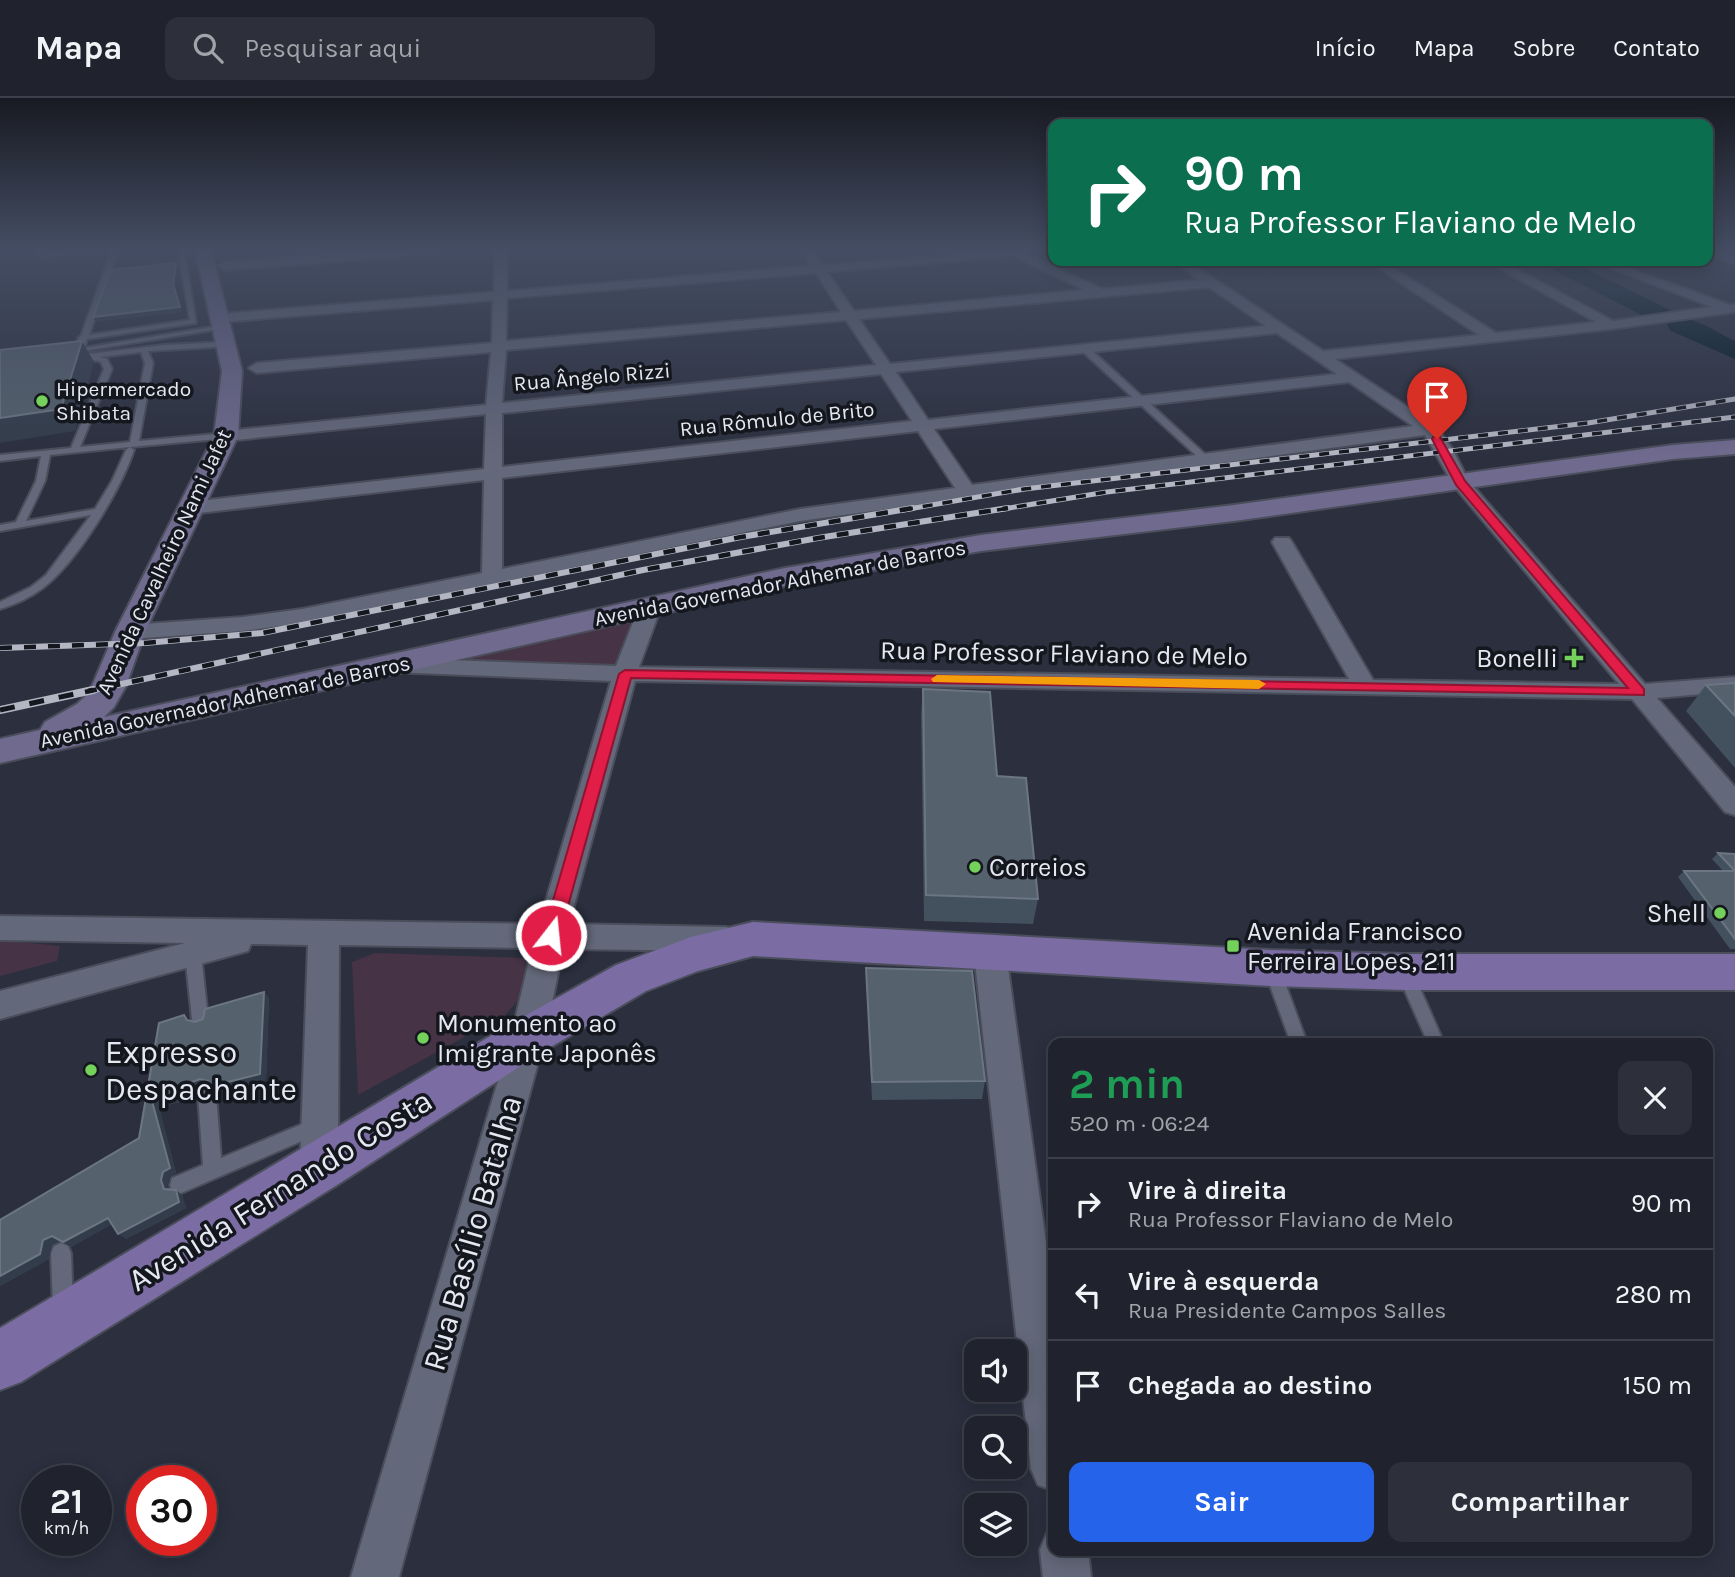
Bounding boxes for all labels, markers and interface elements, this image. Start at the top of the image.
search box [165,17,655,80]
text: Mapa [35,29,123,67]
icon: search [189,29,227,67]
text: Pesquisar aqui [245,33,421,64]
text: Início [1315,34,1376,62]
text: Mapa [1414,34,1474,62]
text: Sobre [1512,34,1575,62]
text: Contato [1613,34,1700,62]
text: 90 m [1184,145,1304,202]
icon: right [1069,147,1160,238]
text: Rua Professor Flaviano de Melo [1184,204,1637,241]
street label: Rua Ângelo Rizzi [513,358,671,396]
pin [1407,367,1467,439]
place label: Hipermercado Shibata [56,377,191,425]
icon: arrive [1418,378,1456,416]
marker: Hipermercado Shibata [34,393,50,409]
street label: Rua Rômulo de Brito [678,397,876,441]
street label: Avenida Cavalheiro Nami Jafet [92,426,236,698]
street label: Avenida Governador Adhemar de Barros [592,535,968,631]
street label: Rua Professor Flaviano de Melo [880,635,1248,672]
place label: Bonelli [1476,643,1558,674]
marker: Bonelli [1564,648,1584,668]
street label: Avenida Governador Adhemar de Barros [38,651,412,753]
place label: Correios [989,852,1087,883]
marker: Correios [967,859,983,875]
position arrow [514,898,588,972]
place label: Shell [1647,898,1706,929]
marker: Shell [1712,905,1728,921]
place label: Avenida Francisco Ferreira Lopes, 211 [1247,916,1463,977]
marker: Avenida Francisco Ferreira Lopes, 211 [1225,938,1241,954]
place label: Monumento ao Imigrante Japonês [437,1008,657,1069]
marker: Monumento ao Imigrante Japonês [415,1030,431,1046]
place label: Expresso Despachante [105,1034,297,1108]
text: 2 min [1069,1059,1185,1109]
button: close [1618,1061,1692,1135]
marker: Expresso Despachante [83,1062,99,1078]
street label: Avenida Fernando Costa [122,1082,439,1299]
street label: Rua Basílio Batalha [415,1091,529,1375]
text: 520 m · 06:24 [1069,1110,1209,1137]
text: Vire à direita [1128,1175,1287,1206]
icon: right [1069,1185,1107,1223]
text: 90 m [1631,1188,1692,1219]
text: Rua Professor Flaviano de Melo [1128,1206,1453,1233]
text: Vire à esquerda [1128,1266,1319,1297]
icon: left [1069,1276,1107,1314]
text: 280 m [1615,1279,1692,1310]
text: Rua Presidente Campos Salles [1128,1297,1446,1324]
map controls [964,1339,1027,1556]
button: sound [964,1339,1027,1402]
icon: arrive [1069,1367,1107,1405]
text: Chegada ao destino [1128,1370,1372,1401]
text: 150 m [1623,1370,1692,1401]
button: search [964,1416,1027,1479]
button: Sair [1069,1462,1374,1542]
button: Compartilhar [1388,1462,1692,1542]
speed limit sign: 30 [126,1465,217,1556]
text: 21 [50,1481,83,1522]
button: layers [964,1493,1027,1556]
text: km/h [44,1517,89,1539]

